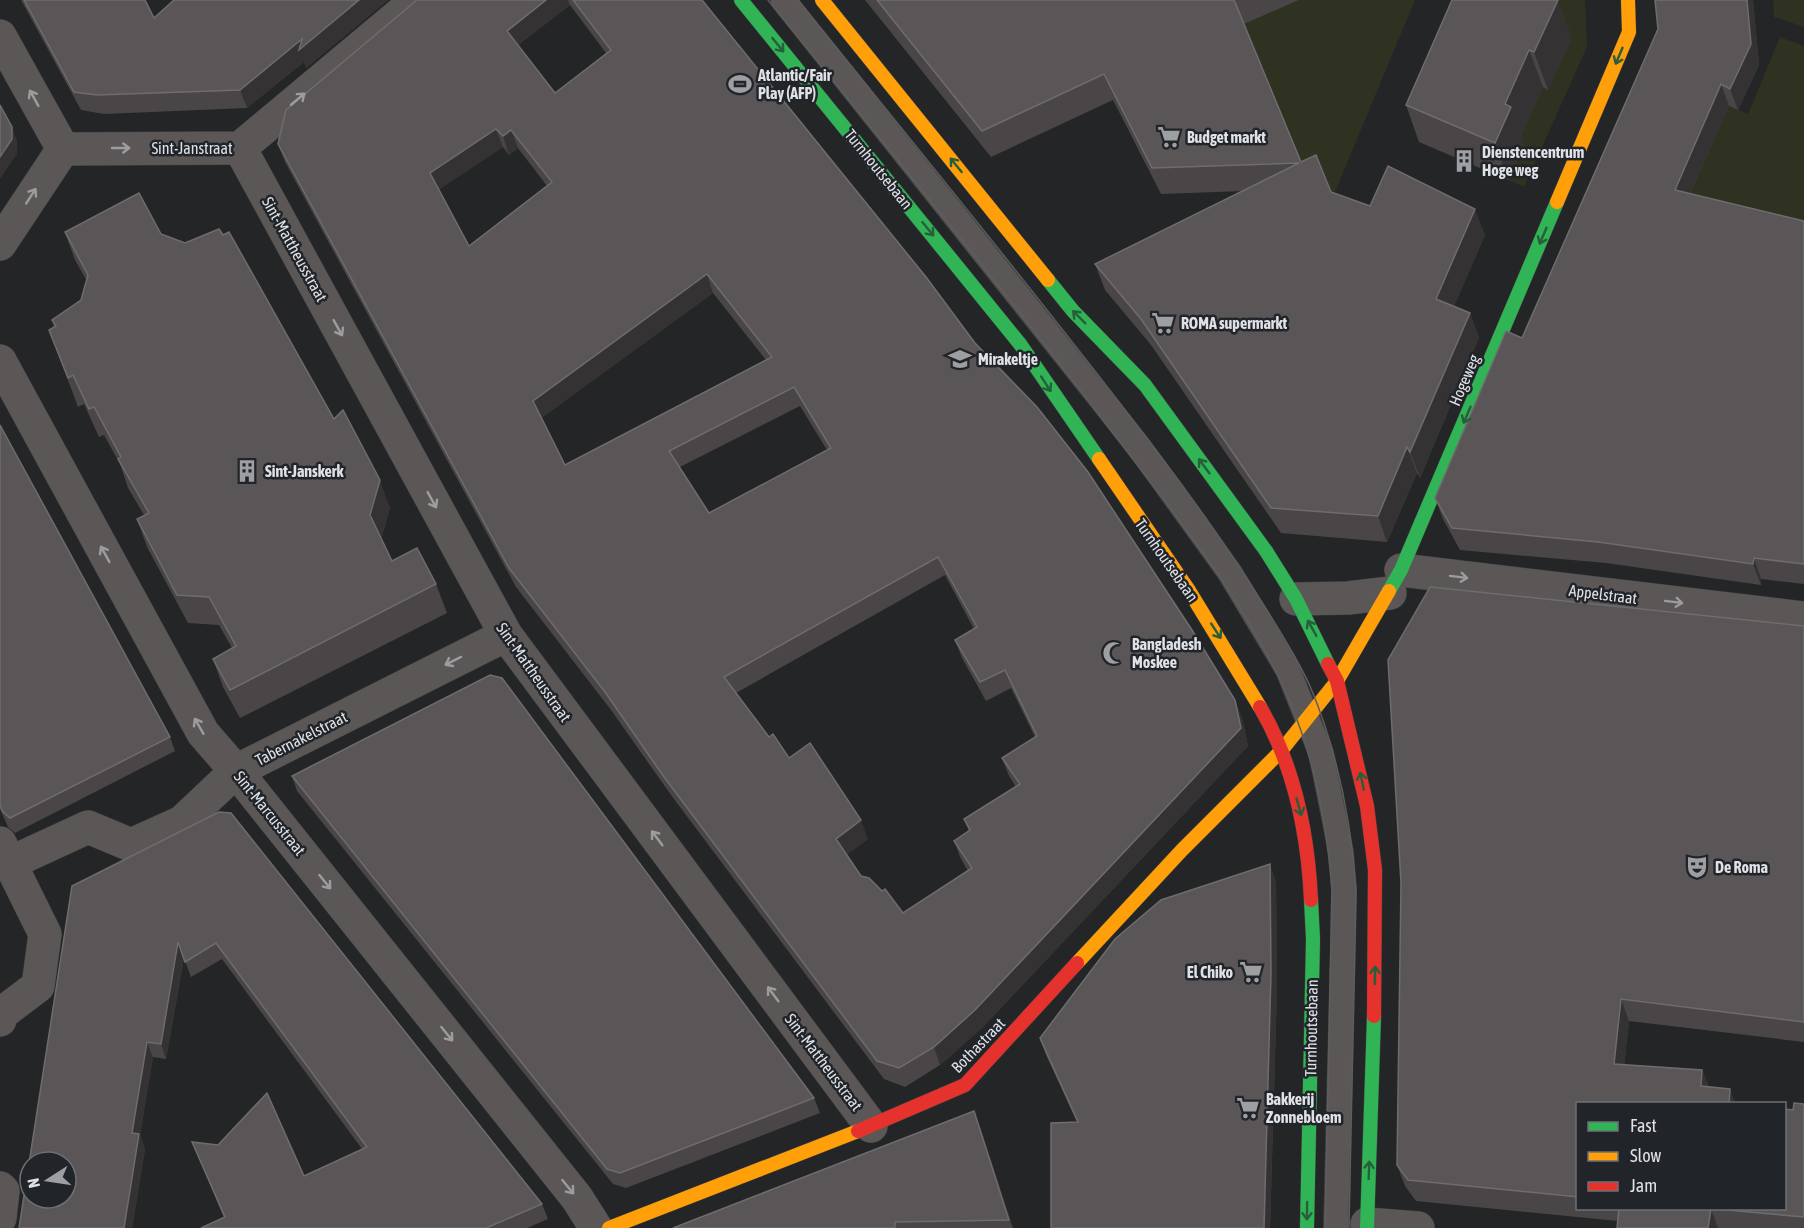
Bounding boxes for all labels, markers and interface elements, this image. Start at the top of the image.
one-way arrow [772,37,785,53]
one-way arrow [1613,47,1624,65]
place label: Atlantic/Fair Play (AFP) [757,66,832,102]
sports icon: Atlantic/Fair Play (AFP) [727,71,753,97]
one-way arrow [28,89,39,107]
one-way arrow [290,92,305,106]
supermarket icon: Budget markt [1156,124,1182,150]
street label: Turnhoutsebaan [841,126,917,212]
place label: Budget markt [1187,128,1266,146]
street label: Sint-Janstraat [151,139,233,157]
one-way arrow [111,143,131,154]
place label: Dienstencentrum Hoge weg [1482,143,1584,179]
building icon: Dienstencentrum Hoge weg [1451,148,1477,174]
one-way arrow [949,158,962,174]
one-way arrow [26,188,38,205]
street label: Sint-Mattheusstraat [259,194,331,305]
one-way arrow [921,221,935,236]
one-way arrow [1537,226,1548,245]
one-way arrow [1072,309,1086,324]
supermarket icon: ROMA supermarkt [1150,310,1176,336]
place label: ROMA supermarkt [1181,314,1288,332]
one-way arrow [333,319,344,337]
school or university icon: Mirakeltje [947,346,973,372]
place label: Mirakeltje [978,350,1038,368]
street label: Hogeweg [1445,352,1484,409]
one-way arrow [1040,375,1053,392]
one-way arrow [1461,406,1472,424]
building icon: Sint-Janskerk [234,458,260,484]
one-way arrow [1198,458,1210,474]
place label: Sint-Janskerk [265,462,344,480]
one-way arrow [427,490,438,508]
street label: Turnhoutsebaan [1132,515,1202,605]
one-way arrow [99,546,110,564]
one-way arrow [1449,571,1469,582]
street label: Appelstraat [1568,581,1639,608]
one-way arrow [1663,597,1683,608]
street label: Sint-Mattheusstraat [493,619,575,725]
one-way arrow [1306,620,1318,637]
one-way arrow [1209,623,1222,640]
place label: Bangladesh Moskee [1132,635,1202,671]
mosque icon: Bangladesh Moskee [1101,640,1127,666]
one-way arrow [445,656,463,668]
street label: Tabernakelstraat [252,707,350,769]
one-way arrow [193,717,204,735]
street label: Sint-Marcusstraat [231,767,310,859]
one-way arrow [1355,771,1367,790]
one-way arrow [1293,797,1305,816]
one-way arrow [651,831,663,847]
theatre icon: De Roma [1684,854,1710,880]
place label: De Roma [1715,858,1768,876]
one-way arrow [318,874,331,890]
supermarket icon: El Chiko [1238,959,1264,985]
place label: El Chiko [1187,963,1233,981]
one-way arrow [1369,965,1381,985]
street label: Turnhoutsebaan [1301,979,1321,1077]
one-way arrow [767,987,780,1003]
street label: Sint-Mattheusstraat [782,1010,867,1114]
street label: Bothastraat [948,1014,1009,1076]
one-way arrow [440,1026,453,1042]
place label: Bakkerij Zonnebloem [1266,1090,1341,1126]
supermarket icon: Bakkerij Zonnebloem [1235,1095,1261,1121]
legend [1576,1102,1786,1210]
text: Fast [1630,1115,1657,1136]
text: Slow [1630,1145,1661,1166]
north arrow [18,1150,78,1210]
one-way arrow [1363,1160,1375,1180]
text: Jam [1630,1175,1657,1196]
text: N [24,1177,43,1190]
one-way arrow [562,1178,575,1194]
one-way arrow [1301,1200,1313,1220]

